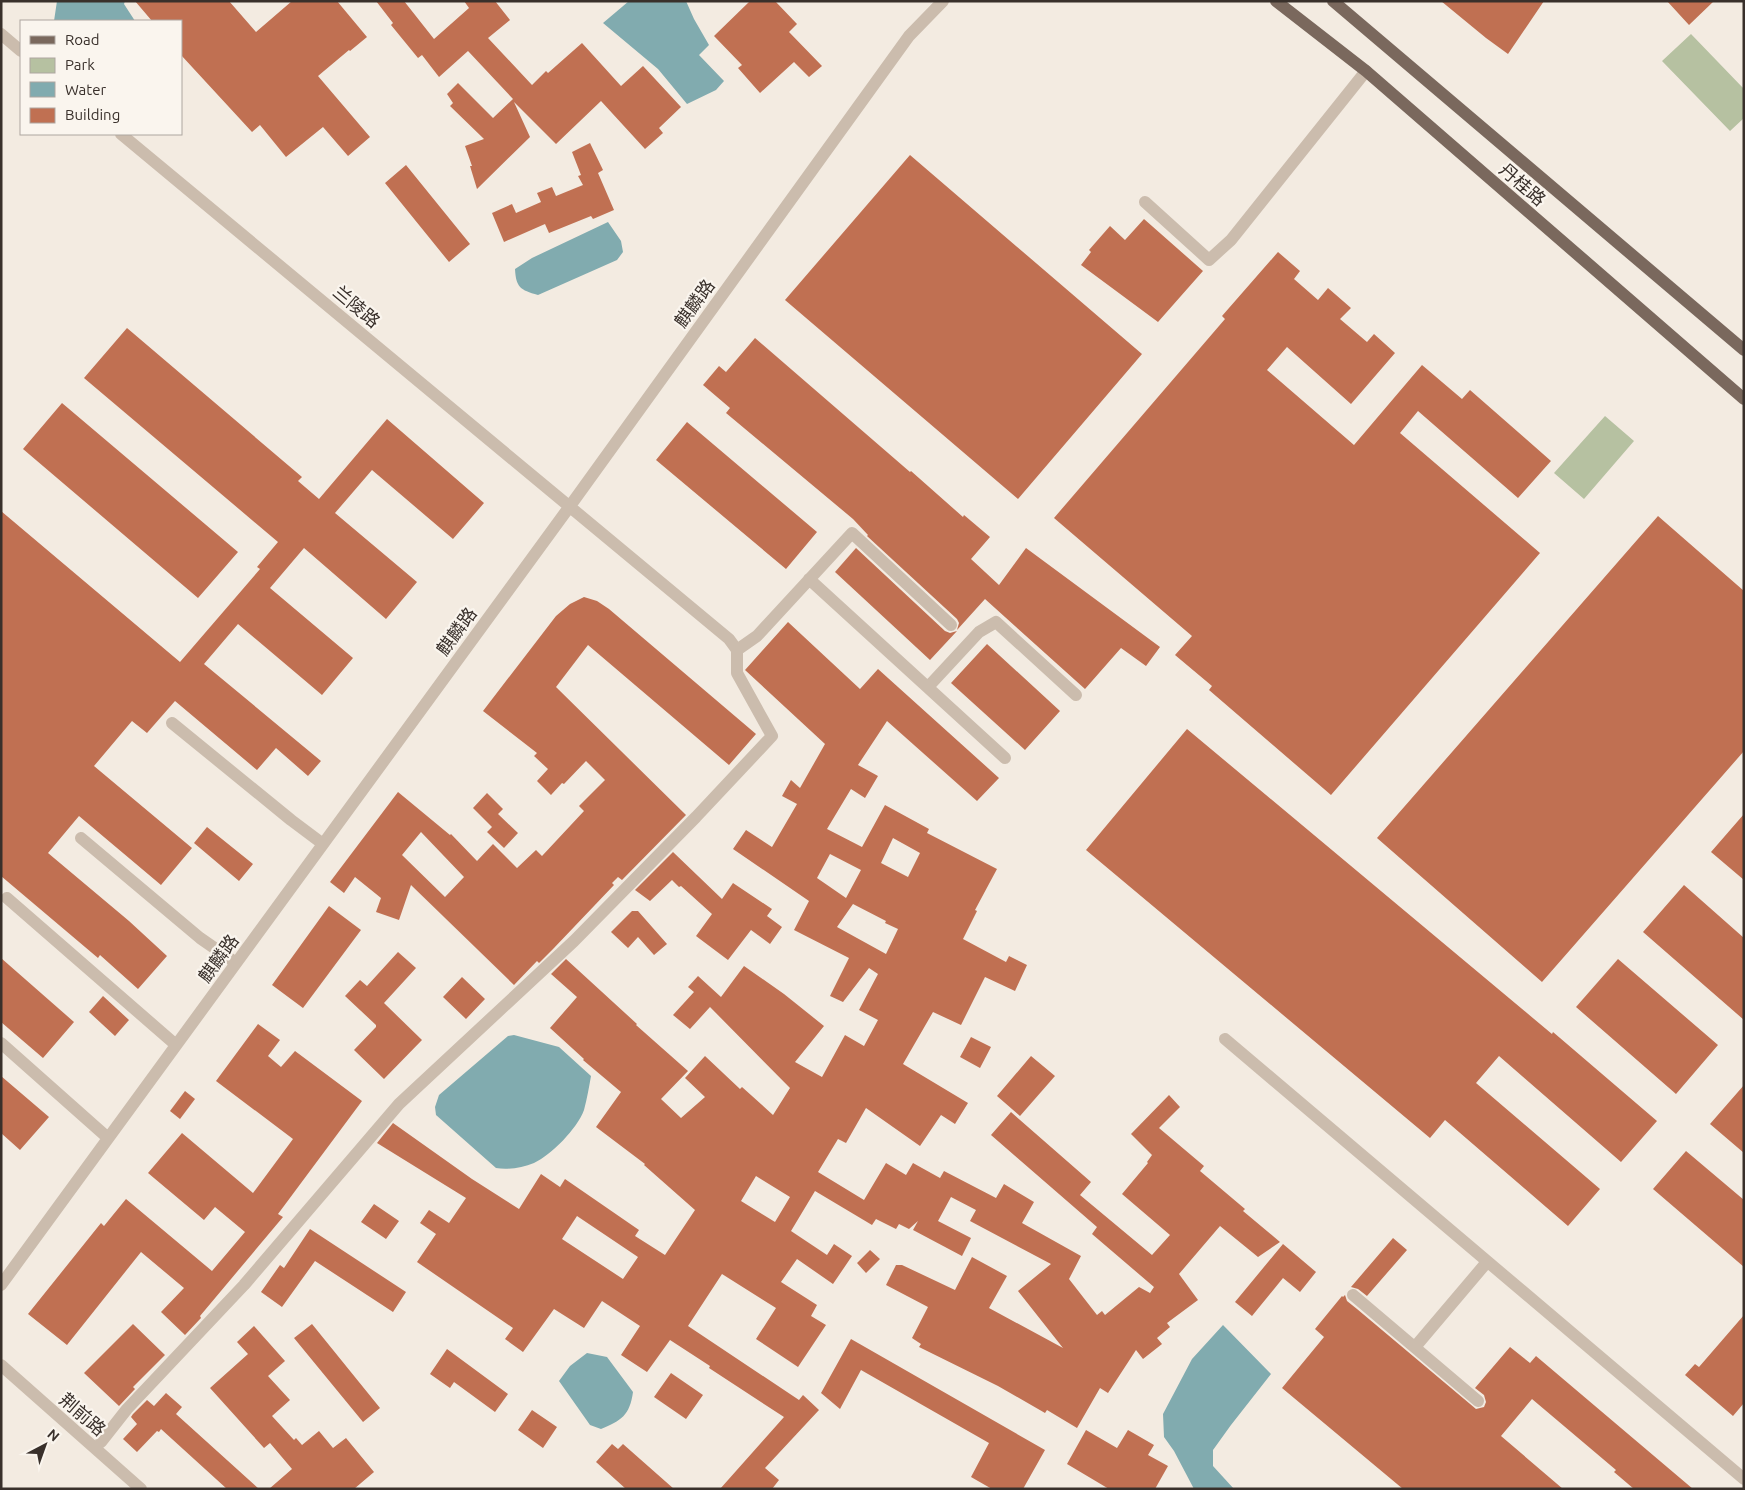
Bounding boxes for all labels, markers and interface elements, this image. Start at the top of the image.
legend [20,20,182,135]
text: Road [65,31,100,48]
text: Park [65,56,95,73]
text: Water [65,81,106,98]
text: Building [65,106,120,123]
street label: 丹桂路 [1496,159,1550,209]
street label: 麒麟路 [670,275,718,331]
street label: 兰陵路 [330,281,384,331]
street label: 麒麟路 [432,603,480,659]
street label: 麒麟路 [194,930,242,986]
street label: 荆前路 [56,1389,110,1439]
north arrow [20,1420,70,1470]
text: N [44,1426,63,1445]

